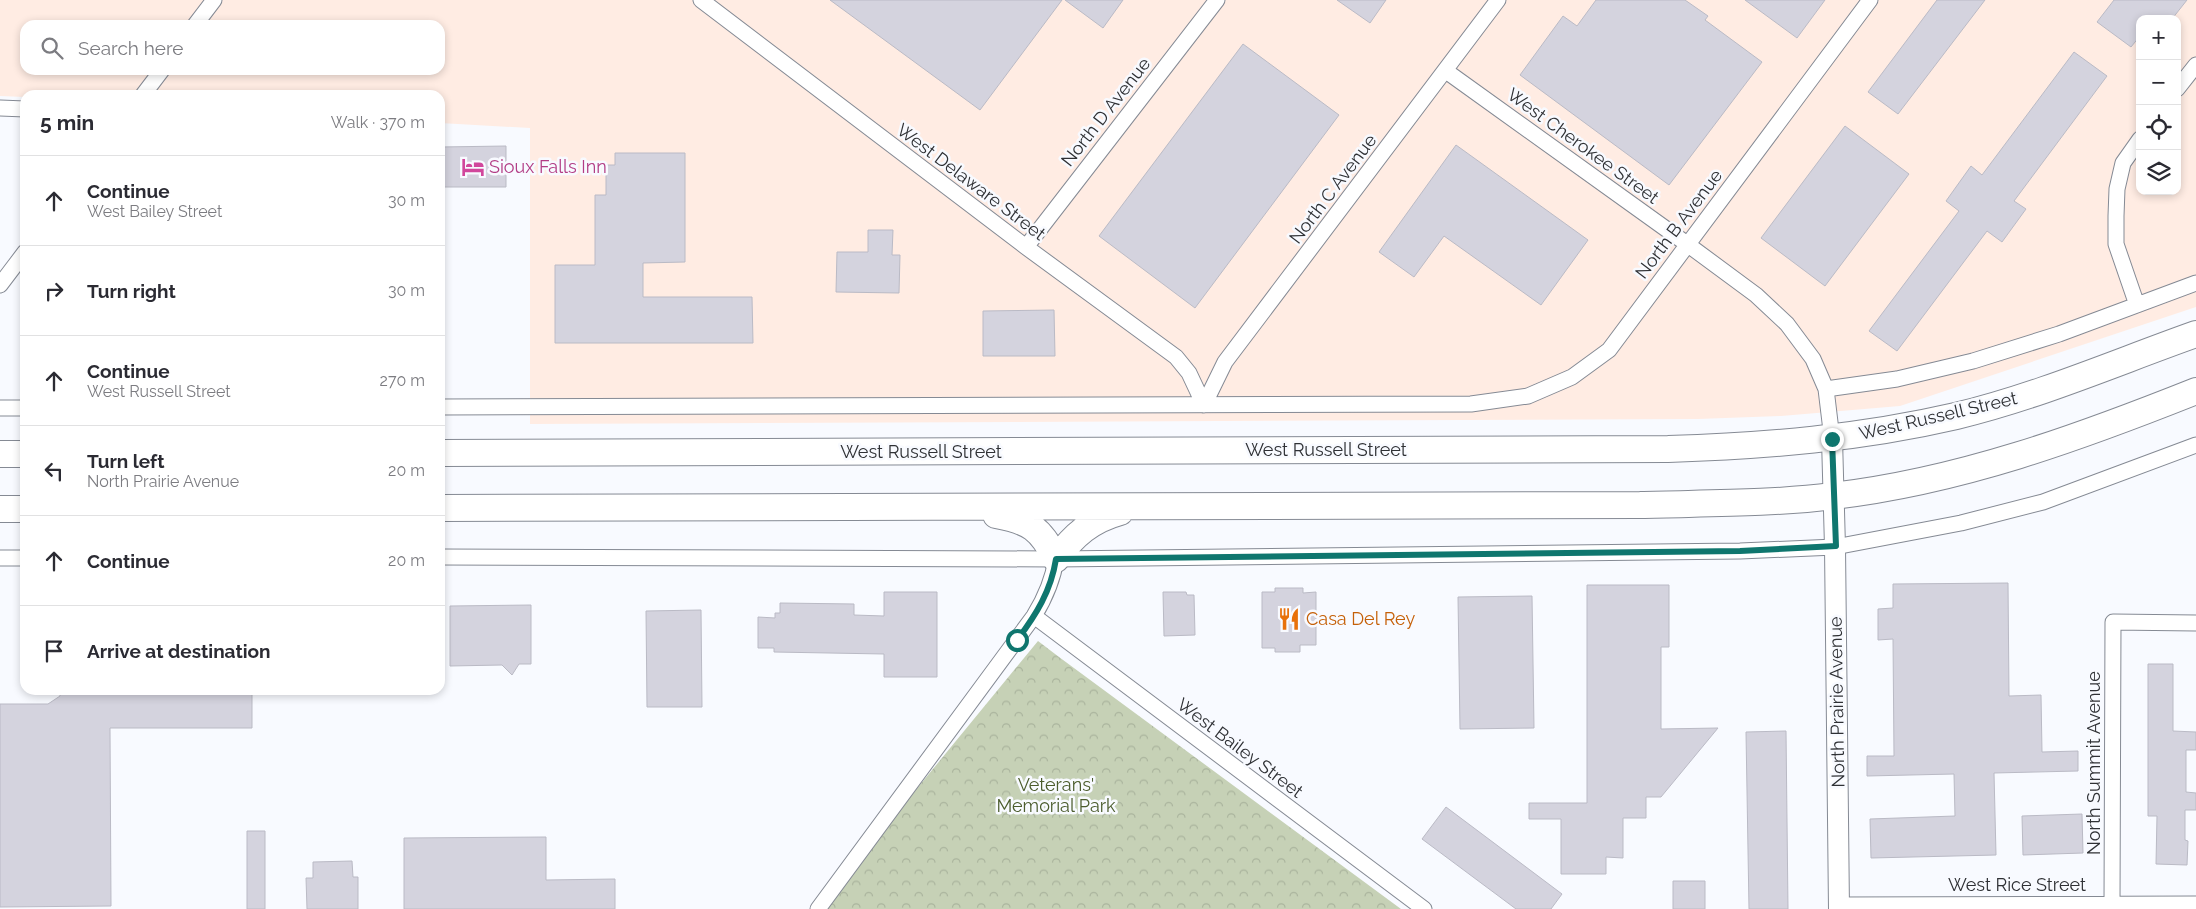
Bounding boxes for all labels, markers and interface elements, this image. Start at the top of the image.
map controls [2136,15,2181,195]
button: + [2136,15,2181,60]
search box [20,20,445,75]
icon: search [38,34,66,62]
text: Search here [78,37,184,59]
street label: North D Avenue [1057,53,1155,170]
button: − [2136,60,2181,105]
street label: West Cherokee Street [1503,84,1663,208]
button: locate [2136,105,2181,150]
text: 5 min [40,110,94,135]
text: Walk · 370 m [331,113,425,132]
street label: West Delaware Street [893,119,1050,244]
street label: North C Avenue [1285,130,1381,248]
button: layers [2136,150,2181,195]
hotel icon: Sioux Falls Inn [460,154,486,180]
place label: Sioux Falls Inn [489,156,607,177]
street label: North B Avenue [1631,165,1727,282]
text: Continue [87,180,170,202]
icon: ahead [40,187,68,215]
text: 30 m [388,191,425,210]
text: West Bailey Street [87,202,222,221]
icon: right [40,277,68,305]
text: Turn right [87,280,176,302]
text: 30 m [388,281,425,300]
text: Continue [87,360,170,382]
icon: ahead [40,367,68,395]
text: 270 m [380,371,425,390]
text: West Russell Street [87,382,231,401]
street label: West Russell Street [1857,387,2019,444]
route end [1821,428,1844,451]
street label: West Russell Street [1245,439,1407,460]
street label: West Russell Street [840,441,1002,462]
text: Turn left [87,450,164,472]
icon: left [40,457,68,485]
text: 20 m [388,461,425,480]
text: North Prairie Avenue [87,472,239,491]
icon: ahead [40,547,68,575]
text: Continue [87,550,170,572]
text: 20 m [388,551,425,570]
restaurant icon: Casa Del Rey [1276,606,1302,632]
place label: Casa Del Rey [1306,608,1415,629]
street label: North Prairie Avenue [1825,616,1848,788]
route start [1006,629,1029,652]
icon: arrive [40,637,68,665]
text: Arrive at destination [87,640,271,662]
street label: North Summit Avenue [2083,671,2104,855]
street label: West Bailey Street [1173,693,1307,802]
park label: Veterans' Memorial Park [996,774,1116,816]
street label: West Rice Street [1948,874,2086,895]

